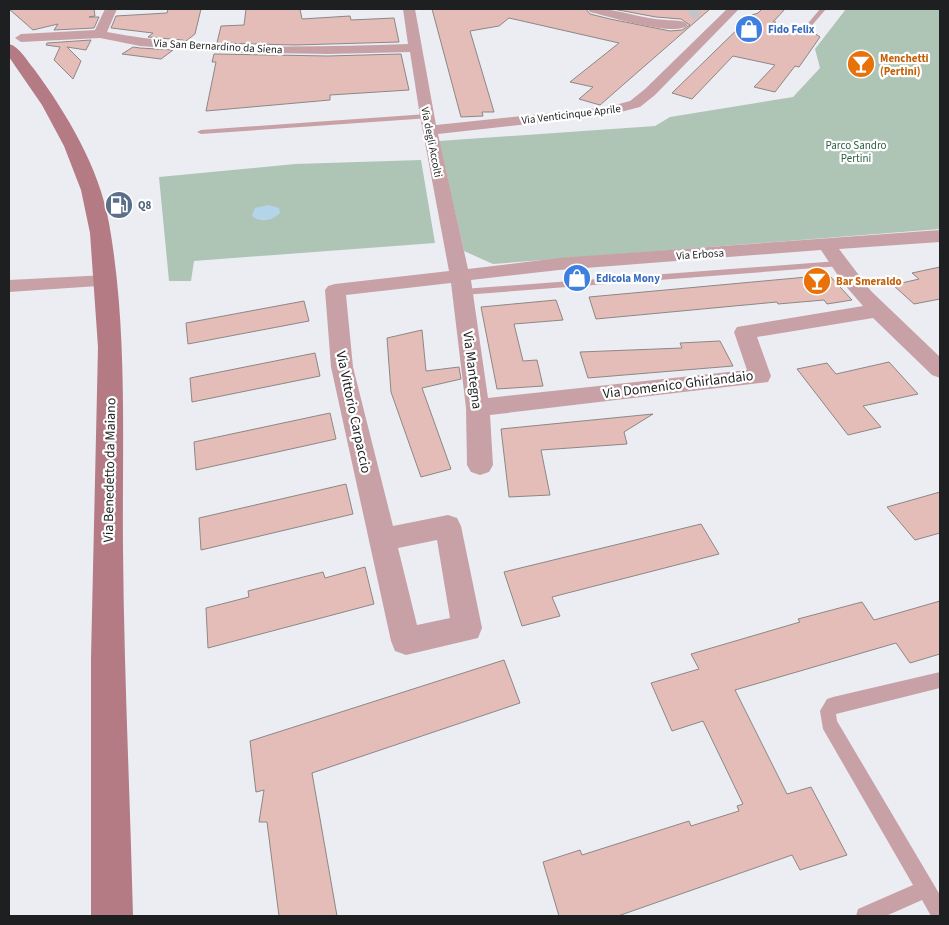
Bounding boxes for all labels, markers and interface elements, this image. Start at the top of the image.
shop icon: Fido Felix [734,14,764,44]
place label: Fido Felix [768,22,815,37]
street label: Via San Bernardino da Siena [153,36,283,57]
bar icon: Menchetti (Pertini) [846,49,876,79]
place label: Menchetti (Pertini) [880,51,929,79]
street label: Via Venticinque Aprile [521,101,622,128]
street label: Via degli Accolti [417,106,446,179]
park label: Parco Sandro Pertini [825,138,887,166]
fuel station icon: Q8 [104,190,134,220]
place label: Q8 [138,198,152,213]
street label: Via Erbosa [676,245,724,264]
shop icon: Edicola Mony [562,263,592,293]
bar icon: Bar Smeraldo [802,266,832,296]
place label: Edicola Mony [596,271,660,286]
place label: Bar Smeraldo [836,274,902,289]
street label: Via Mantegna [457,330,487,410]
street label: Via Vittorio Carpaccio [330,349,376,475]
street label: Via Domenico Ghirlandaio [602,366,755,404]
street label: Via Benedetto da Maiano [99,397,121,543]

